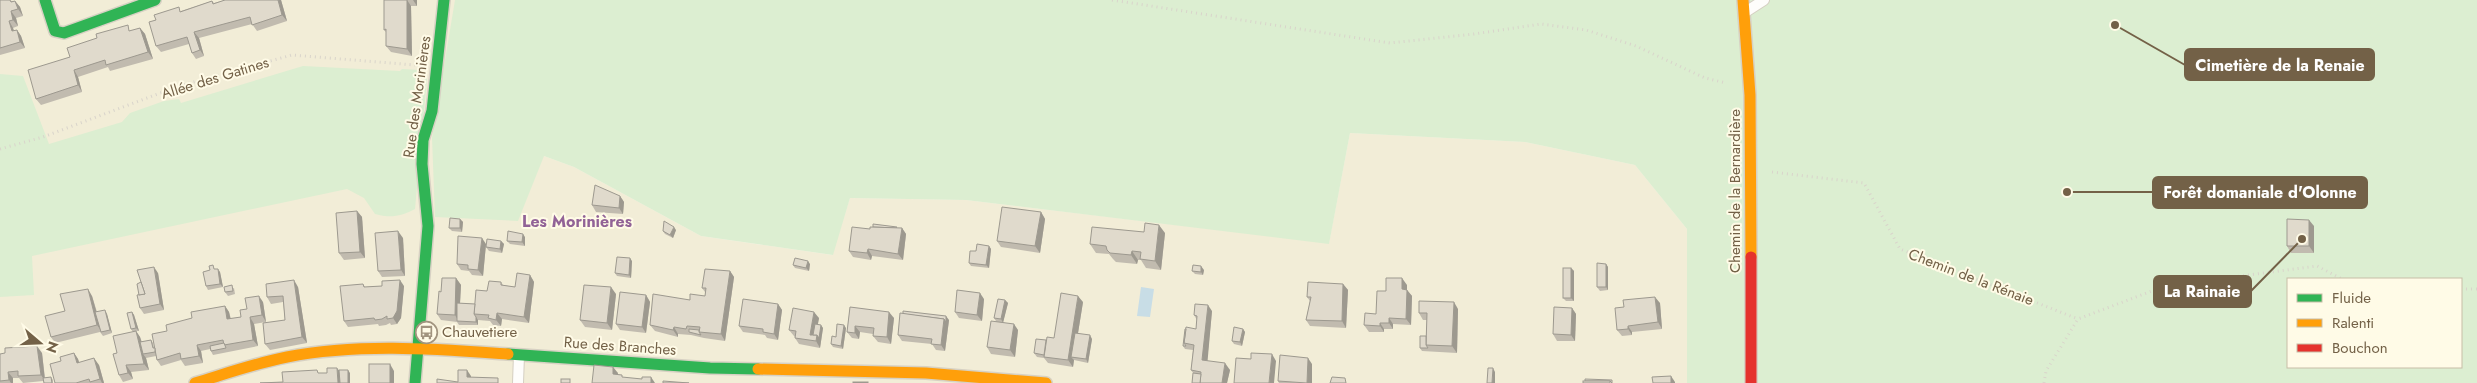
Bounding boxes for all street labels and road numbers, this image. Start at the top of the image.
street label: Rue des Morinières [398,35,436,159]
street label: Allée des Gatines [158,51,272,105]
street label: Chemin de la Bernardière [1724,109,1746,273]
street label: Chemin de la Rénaie [1905,243,2037,311]
street label: Rue des Branches [563,331,677,361]

